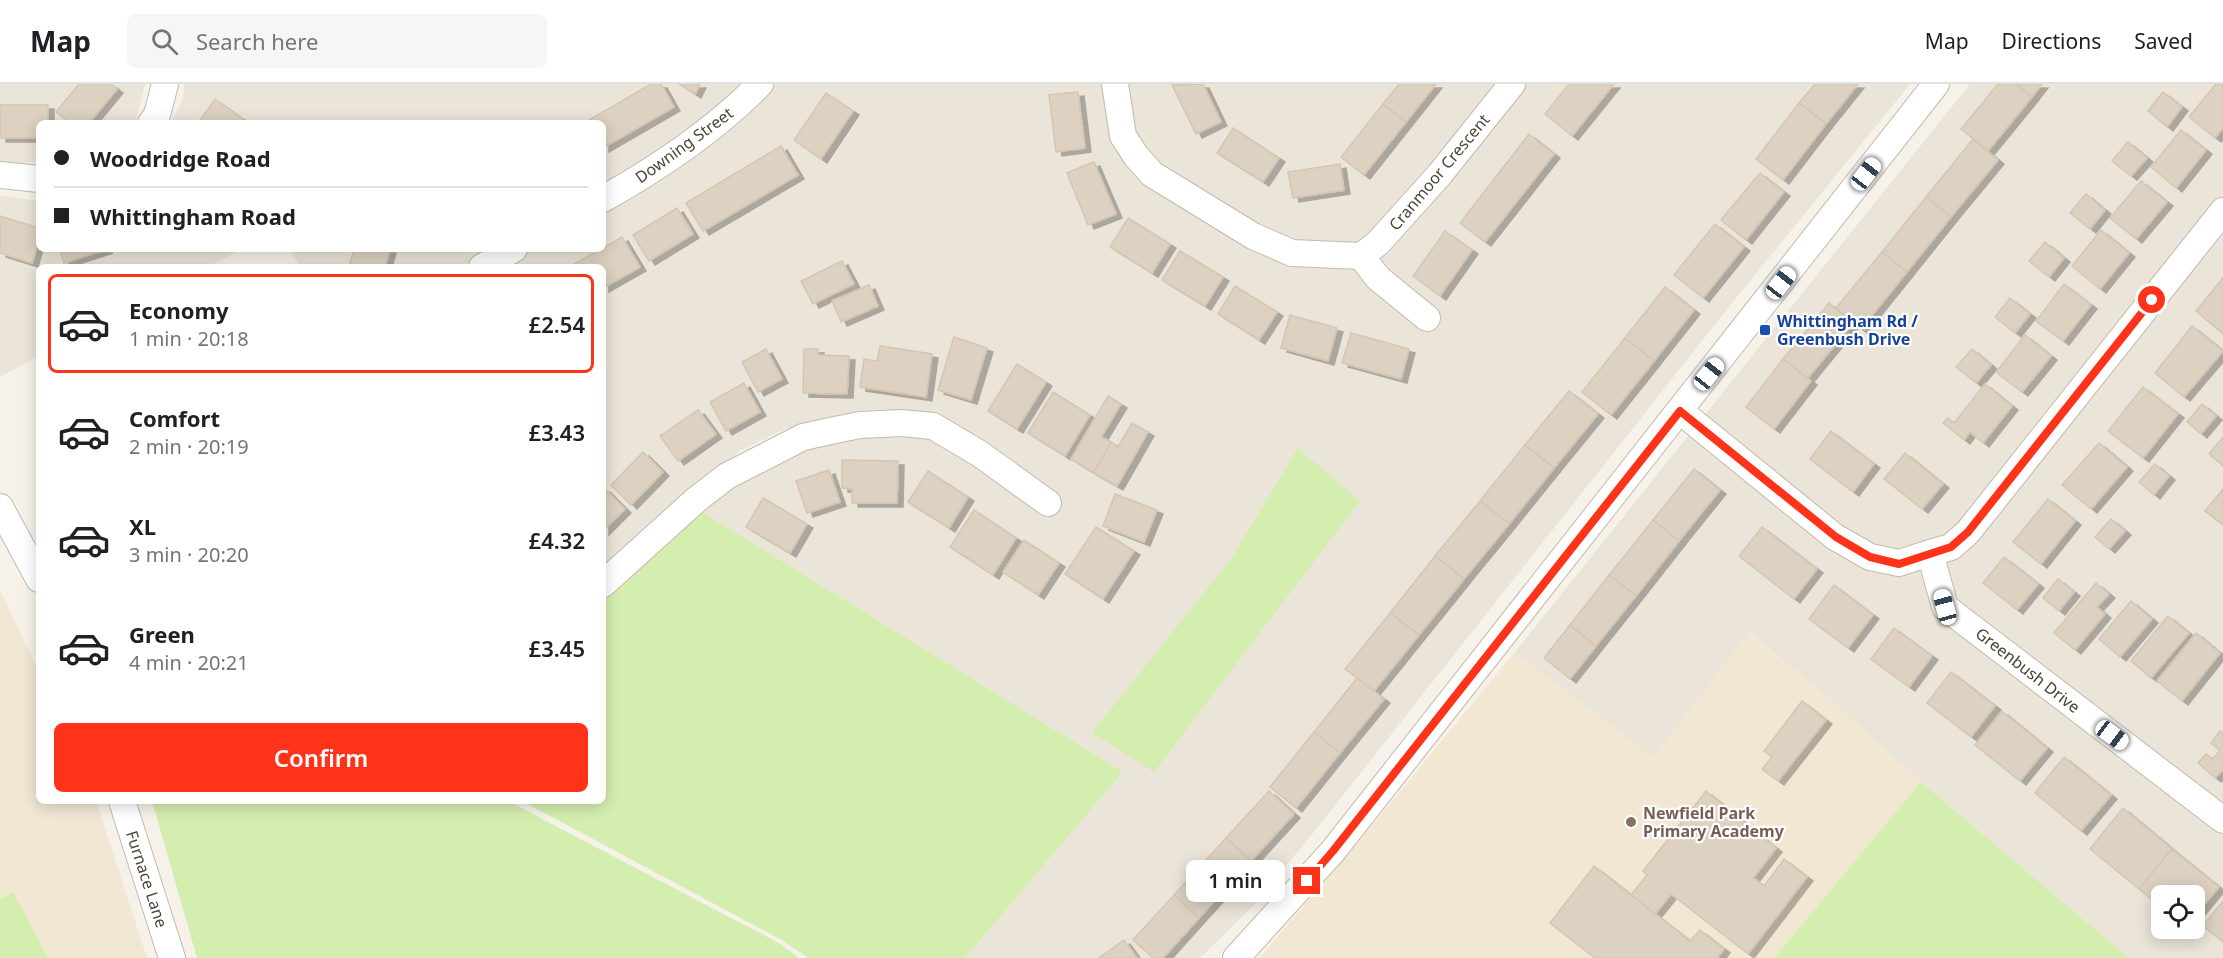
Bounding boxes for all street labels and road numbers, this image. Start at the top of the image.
street label: Downing Street [631,102,738,188]
street label: Cranmoor Crescent [1384,109,1494,235]
street label: Greenbush Drive [1971,622,2085,718]
street label: Furnace Lane [121,828,173,930]

